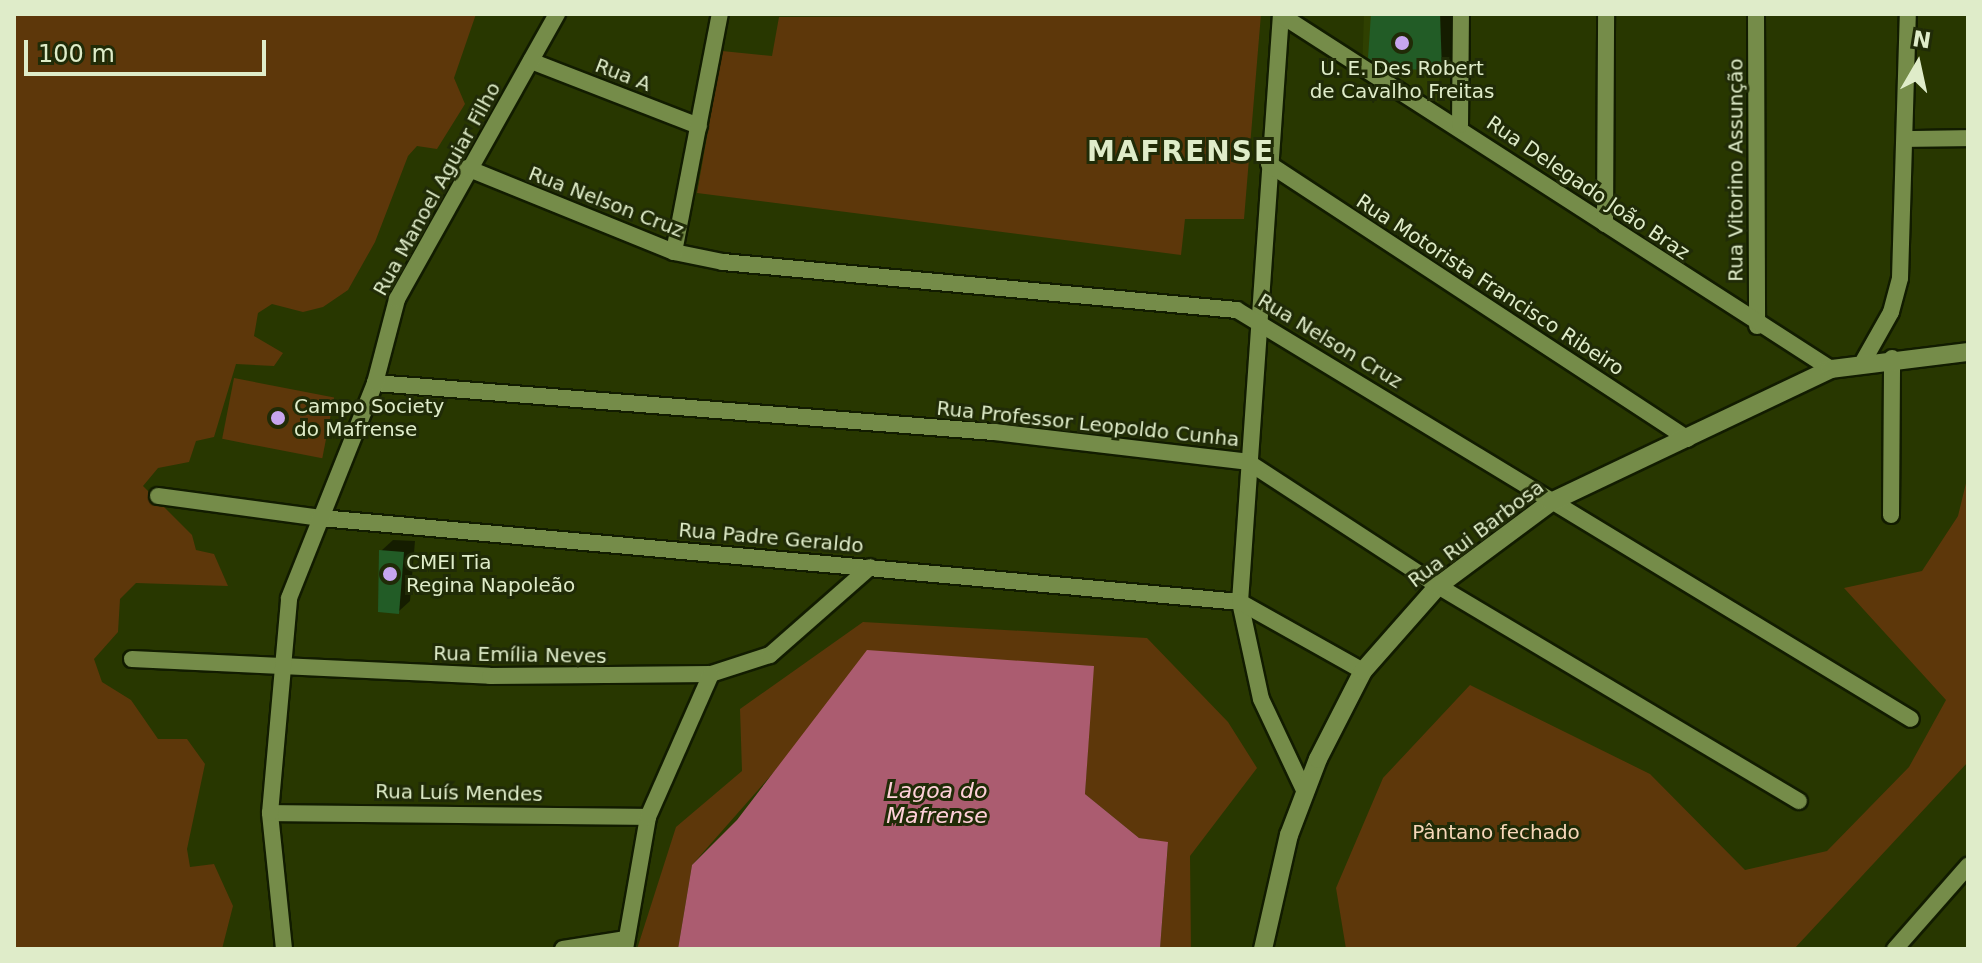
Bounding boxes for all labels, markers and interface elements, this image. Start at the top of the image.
scale bar [28,24,270,74]
north arrow [1878,24,1958,104]
text: N [1911,26,1933,54]
marker: U. E. Des Robert de Cavalho Freitas [1393,34,1411,52]
text: 100 m [38,40,115,68]
street label: Rua A [592,53,654,97]
place label: U. E. Des Robert de Cavalho Freitas [1310,56,1494,103]
street label: Rua Vitorino Assunção [1724,58,1748,282]
street label: Rua Manoel Aguiar Filho [368,78,506,300]
street label: Rua Delegado João Braz [1482,111,1694,265]
district label: MAFRENSE [1087,135,1275,169]
street label: Rua Nelson Cruz [525,161,687,243]
street label: Rua Motorista Francisco Ribeiro [1352,189,1628,381]
street label: Rua Nelson Cruz [1253,288,1407,394]
place label: Campo Society do Mafrense [294,394,444,441]
street label: Rua Professor Leopoldo Cunha [935,396,1241,452]
marker: Campo Society do Mafrense [269,409,287,427]
street label: Rua Rui Barbosa [1403,475,1549,593]
street label: Rua Padre Geraldo [677,518,865,558]
place label: CMEI Tia Regina Napoleão [406,550,575,597]
marker: CMEI Tia Regina Napoleão [381,565,399,583]
street label: Rua Emília Neves [433,641,607,669]
water label: Lagoa do Mafrense [886,777,988,828]
street label: Rua Luís Mendes [375,780,543,806]
park label: Pântano fechado [1412,820,1580,844]

